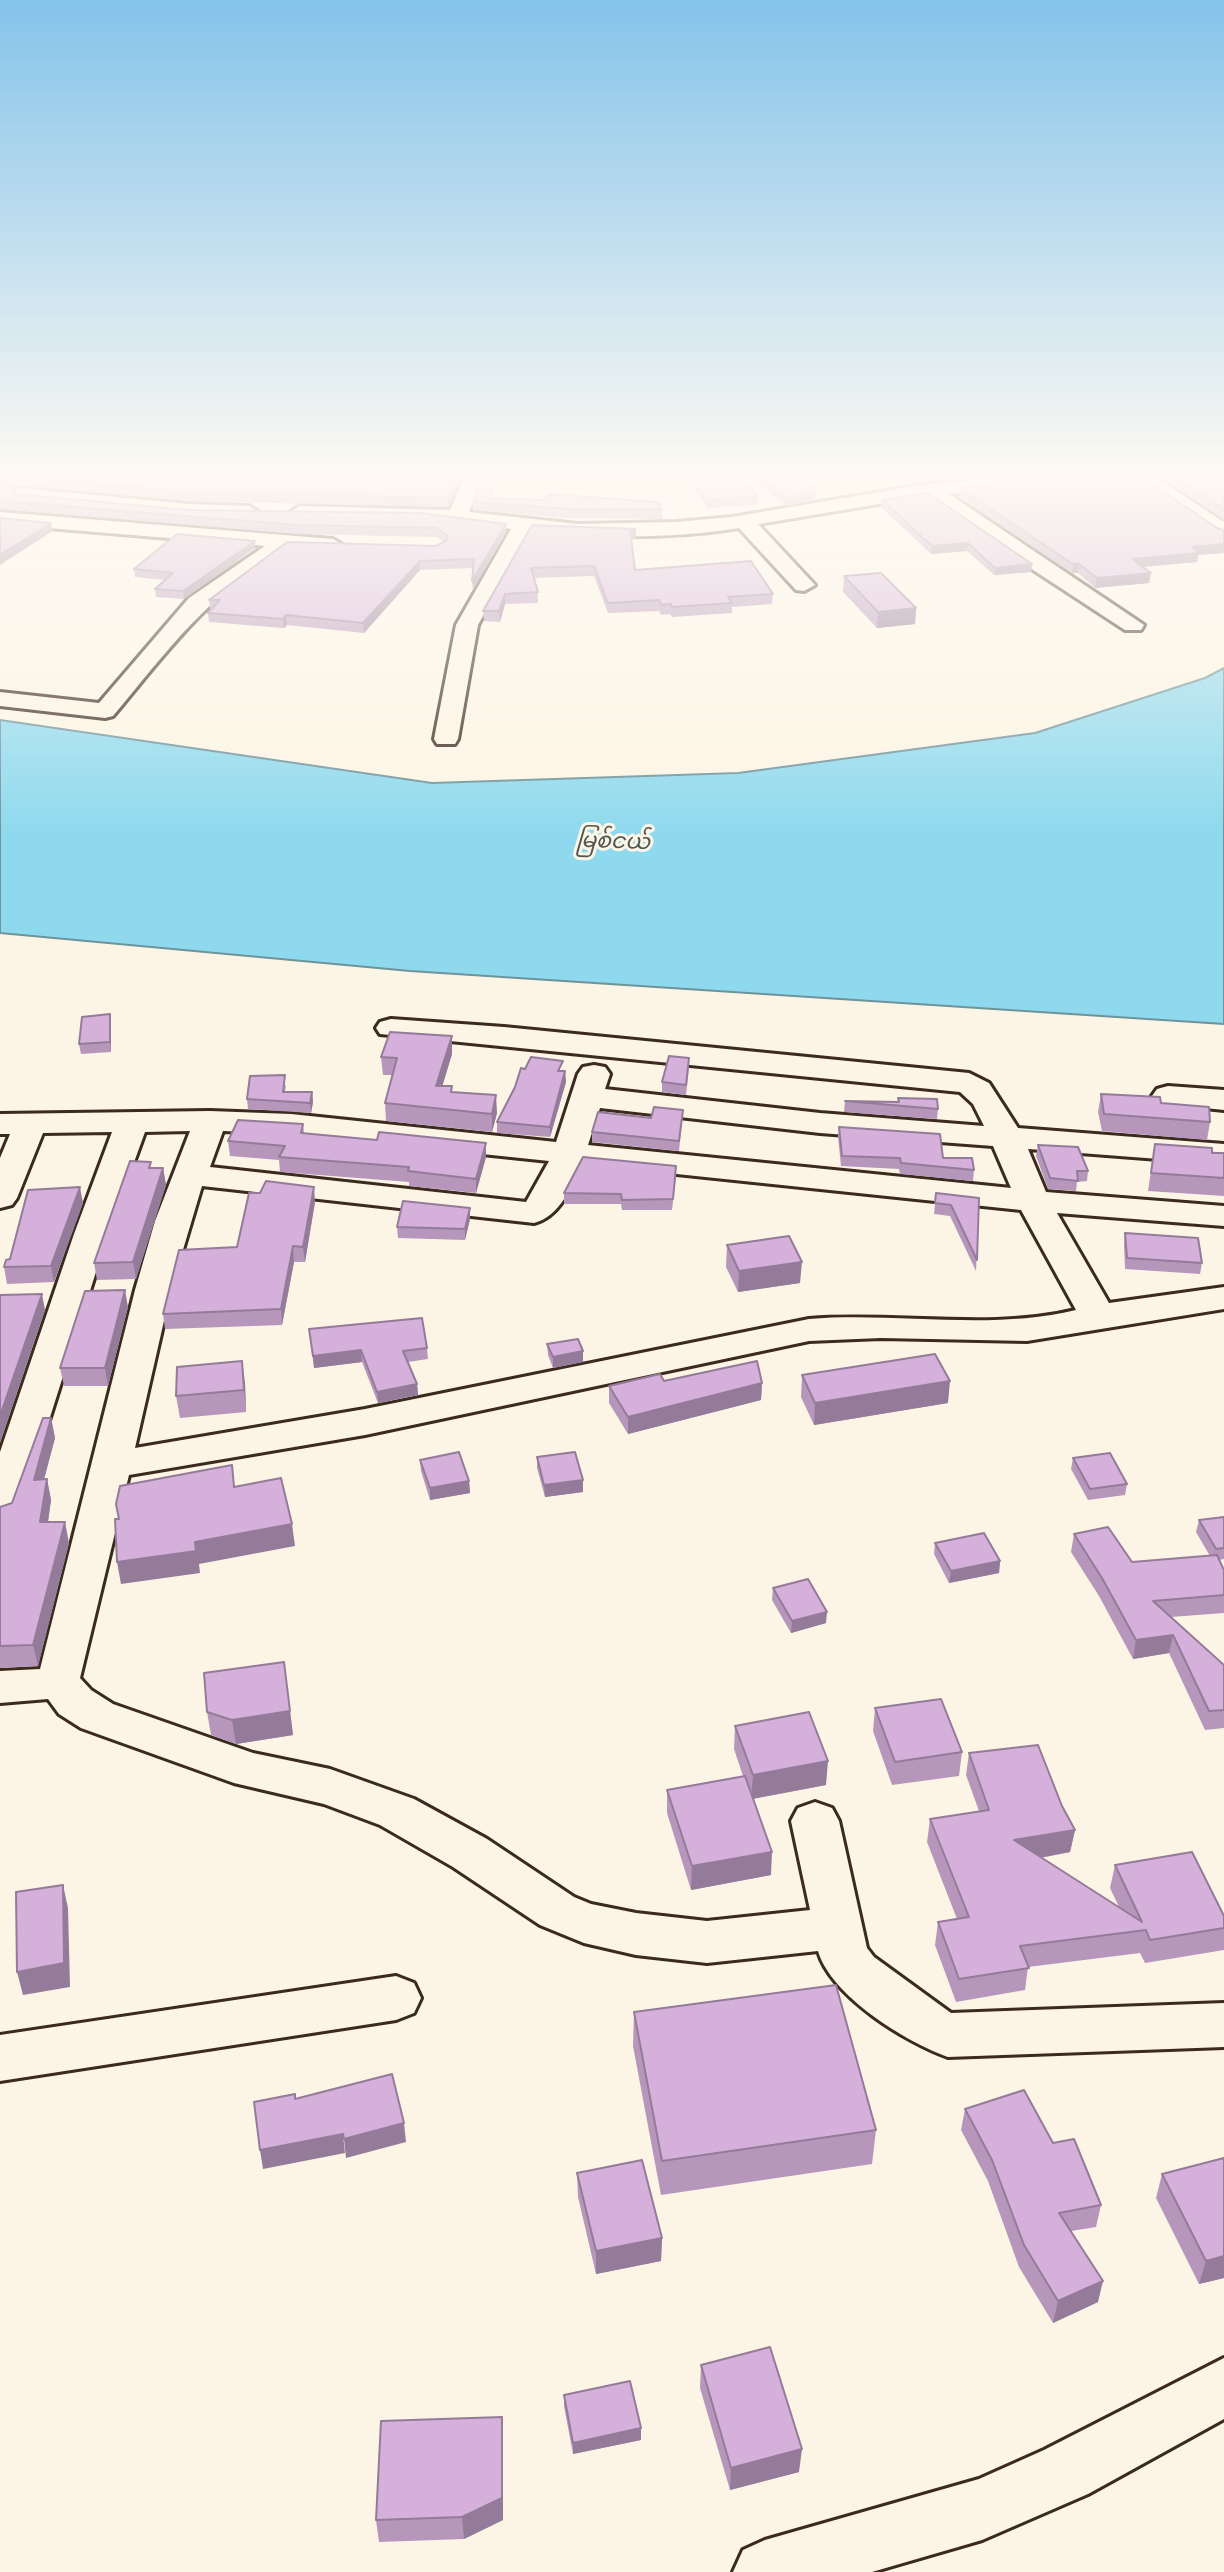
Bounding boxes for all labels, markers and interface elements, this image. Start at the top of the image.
water label: မြစ်ငယ် [576,827,650,855]

